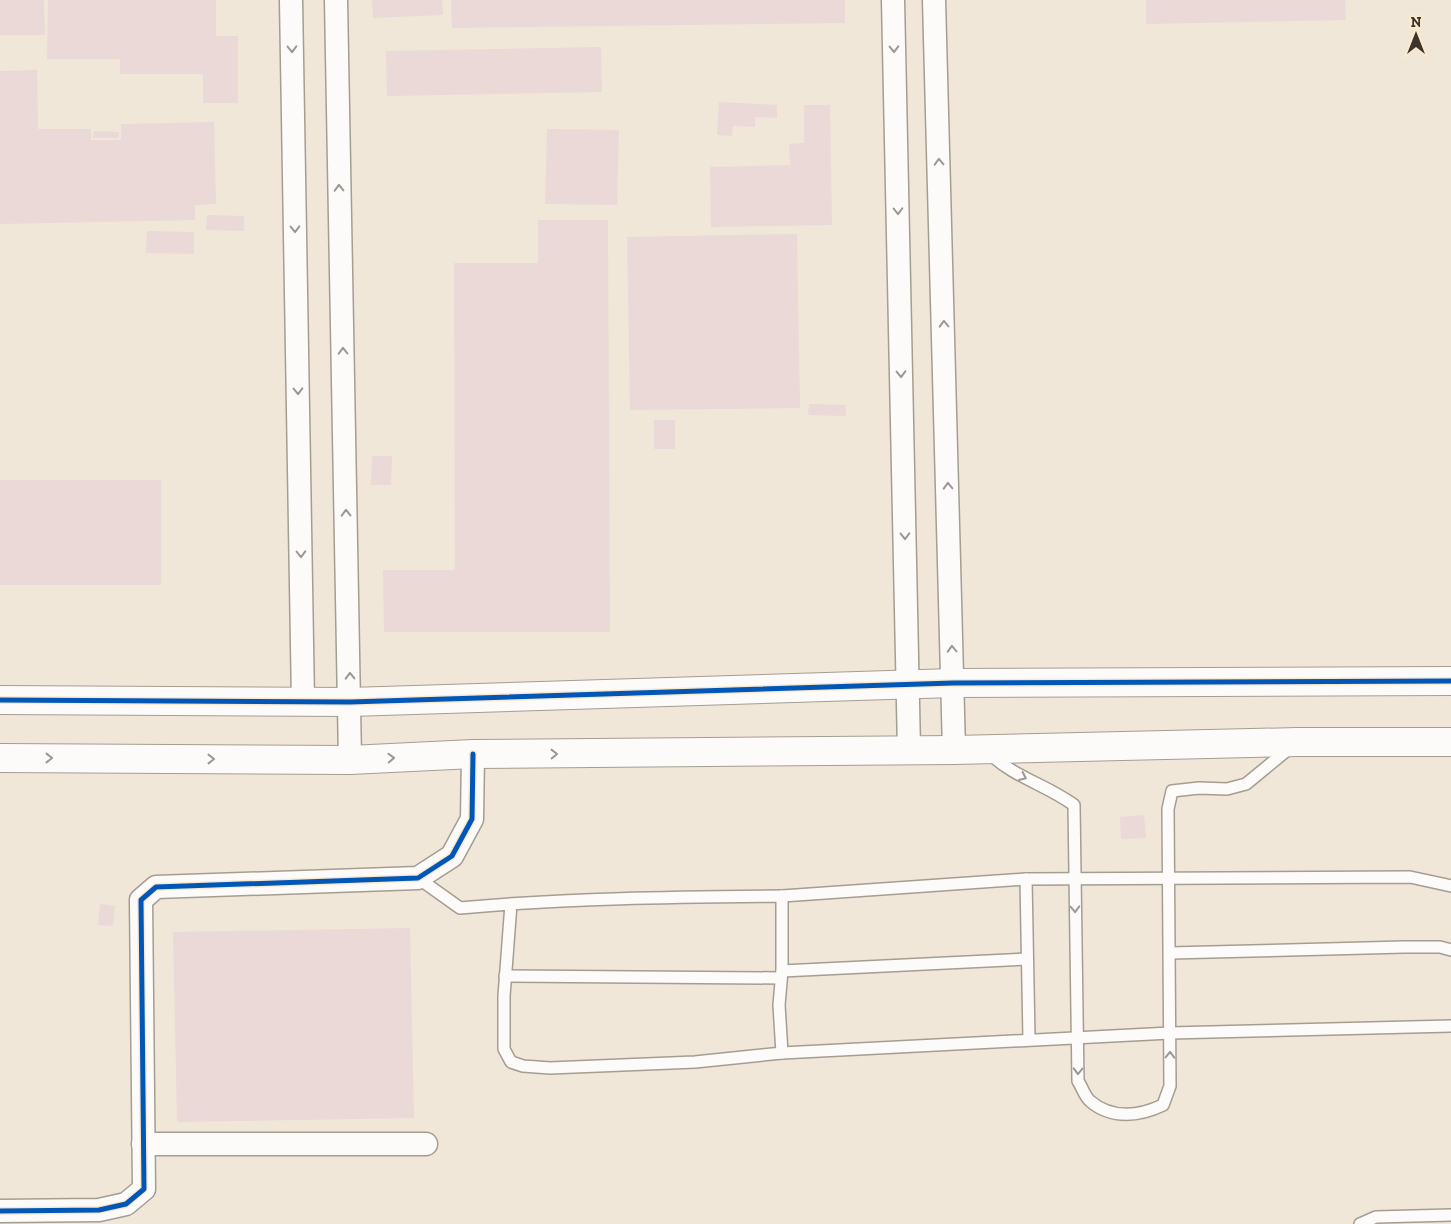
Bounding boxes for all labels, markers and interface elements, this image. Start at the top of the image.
north arrow [1391,10,1441,60]
text: N [1411,14,1422,31]
one-way arrow [287,45,297,53]
one-way arrow [889,45,899,53]
one-way arrow [934,157,945,165]
one-way arrow [334,184,345,192]
one-way arrow [892,207,903,215]
one-way arrow [290,225,300,233]
one-way arrow [939,320,949,328]
one-way arrow [338,347,348,354]
one-way arrow [896,370,906,378]
one-way arrow [293,388,303,395]
one-way arrow [943,482,953,490]
one-way arrow [341,509,351,517]
one-way arrow [900,532,910,540]
one-way arrow [296,550,306,558]
one-way arrow [947,645,958,653]
one-way arrow [344,672,355,680]
one-way arrow [550,749,558,759]
one-way arrow [387,752,395,763]
one-way arrow [45,753,53,763]
one-way arrow [208,754,215,764]
one-way arrow [1018,771,1027,781]
one-way arrow [1070,906,1080,913]
one-way arrow [1165,1050,1175,1058]
one-way arrow [1073,1068,1083,1076]

